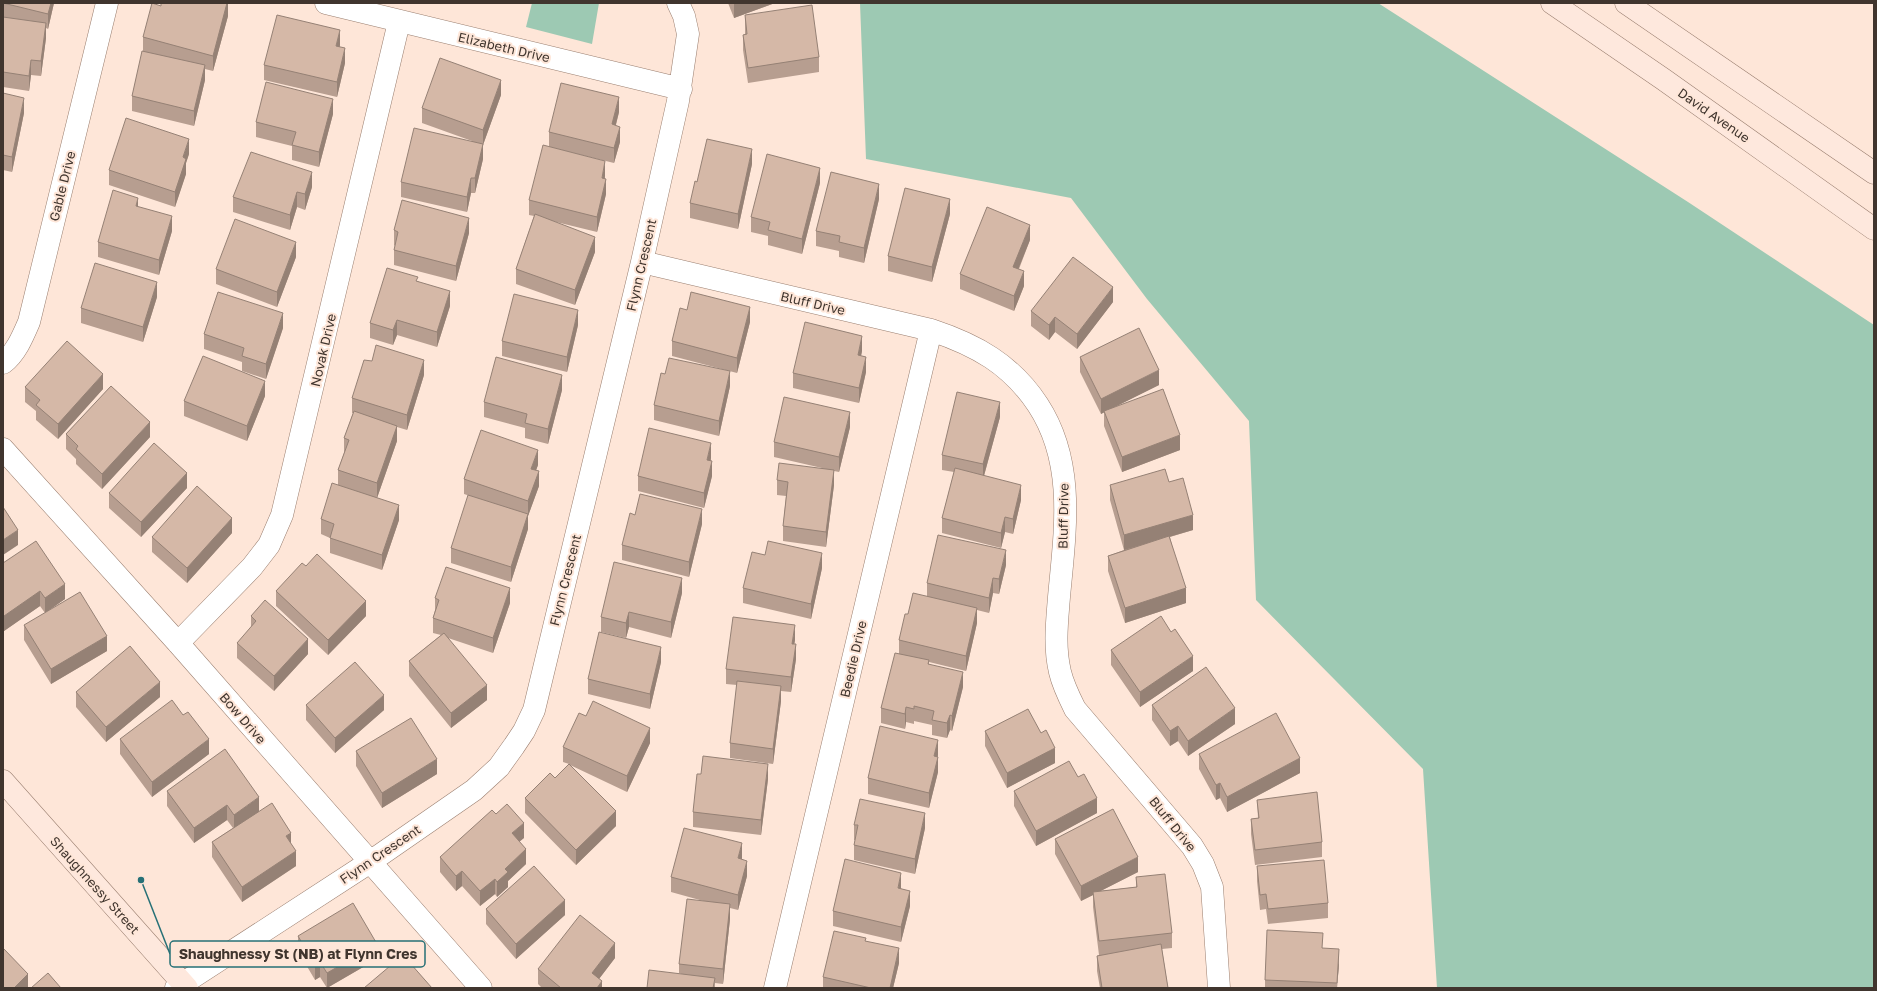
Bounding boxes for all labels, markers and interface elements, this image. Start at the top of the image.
street label: Elizabeth Drive [457,29,551,65]
street label: David Avenue [1675,84,1753,146]
street label: Gable Drive [46,149,78,223]
street label: Flynn Crescent [623,217,659,313]
street label: Bluff Drive [779,288,847,318]
street label: Novak Drive [307,312,339,388]
street label: Bluff Drive [1054,483,1072,549]
street label: Flynn Crescent [546,532,584,628]
street label: Beedie Drive [836,619,870,699]
street label: Bow Drive [217,689,269,747]
street label: Bluff Drive [1146,793,1200,855]
street label: Flynn Crescent [337,821,423,887]
street label: Shaughnessy Street [47,833,143,937]
callout: Shaughnessy St (NB) at Flynn Cres [170,941,425,967]
text: Shaughnessy St (NB) at Flynn Cres [179,945,417,962]

